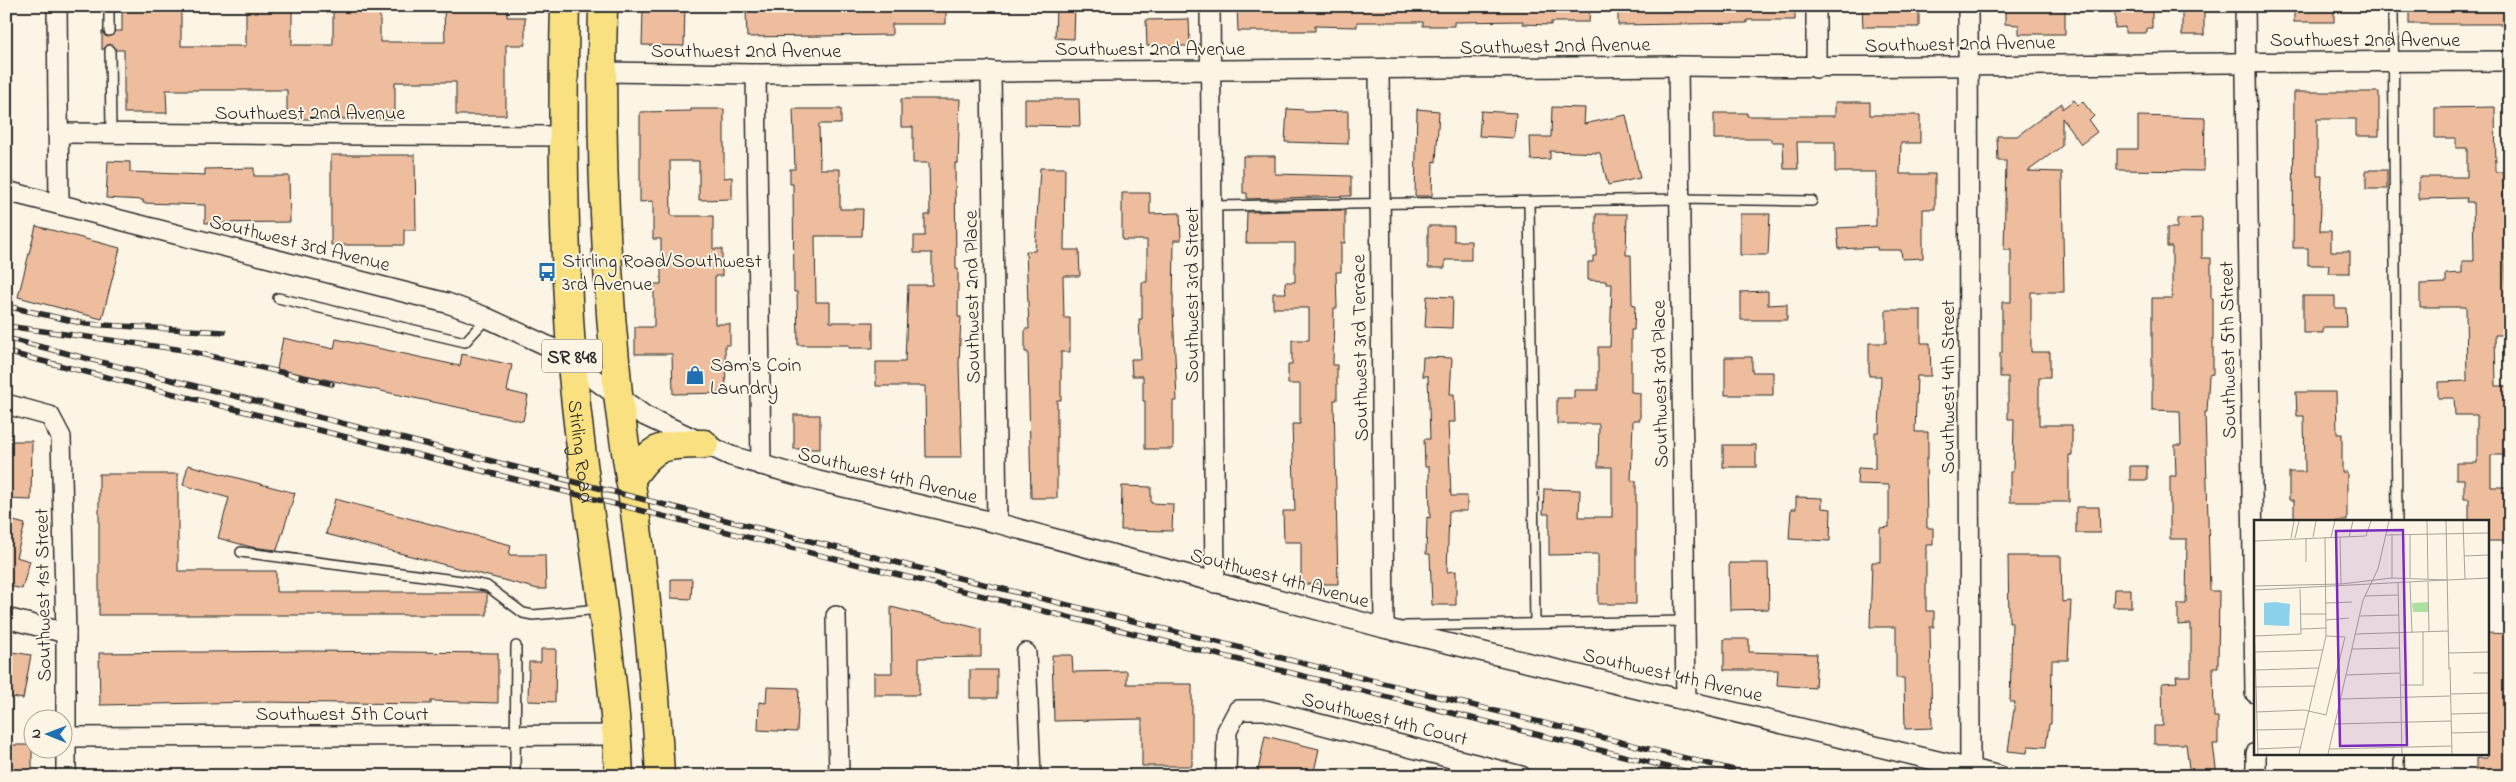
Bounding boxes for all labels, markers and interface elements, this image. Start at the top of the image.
street label: Southwest 2nd Avenue [2270,27,2460,56]
street label: Southwest 2nd Avenue [1864,29,2056,62]
street label: Southwest 2nd Avenue [1459,31,1651,64]
street label: Southwest 2nd Avenue [1055,36,1245,65]
street label: Southwest 2nd Avenue [651,38,841,67]
street label: Southwest 2nd Avenue [215,100,405,129]
street label: Southwest 3rd Street [1179,207,1208,383]
street label: Southwest 3rd Avenue [206,208,393,281]
street label: Southwest 2nd Place [957,210,990,384]
place label: Stirling Road/Southwest 3rd Avenue [562,248,762,300]
street label: Southwest 3rd Terrace [1345,254,1378,442]
bus stop icon: Stirling Road/Southwest 3rd Avenue [536,261,558,283]
street label: Southwest 5th Street [2213,261,2246,439]
street label: Southwest 4th Street [1935,299,1964,474]
street label: Southwest 3rd Place [1646,300,1677,468]
road number: SR 848 [542,340,602,372]
place label: Sam's Coin Laundry [710,352,801,404]
shop icon: Sam's Coin Laundry [684,364,706,386]
street label: Stirling Road [558,398,600,505]
street label: Southwest 4th Avenue [795,440,980,513]
street label: Southwest 1st Street [28,508,61,682]
inset map [2254,520,2488,754]
street label: Southwest 4th Avenue [1187,542,1372,617]
street label: Southwest 4th Avenue [1579,642,1765,711]
street label: Southwest 4th Court [1298,686,1471,755]
street label: Southwest 5th Court [255,701,429,730]
north arrow [22,710,72,760]
text: N [26,729,47,739]

